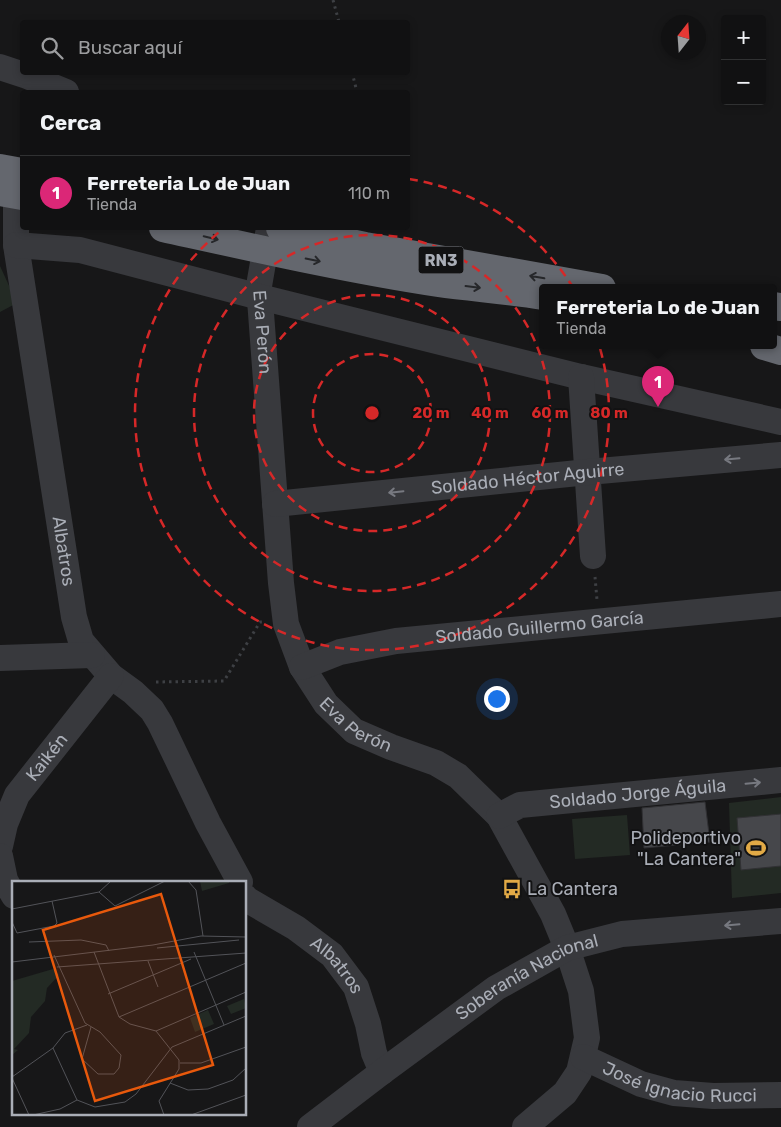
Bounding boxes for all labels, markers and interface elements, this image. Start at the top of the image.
north arrow [661,15,706,60]
map controls [721,15,766,105]
button: + [721,15,766,60]
search box [20,20,410,75]
icon: search [38,34,66,62]
text: Buscar aquí [78,36,182,59]
button: − [721,60,766,105]
text: Cerca [40,110,101,135]
text: Ferreteria Lo de Juan [87,172,290,195]
text: 1 [52,184,60,203]
text: 110 m [348,184,390,203]
text: Tienda [87,195,137,214]
one-way arrow [202,234,218,243]
road number: RN3 [418,246,464,274]
one-way arrow [304,255,320,265]
one-way arrow [529,271,545,281]
one-way arrow [464,282,480,292]
popup [539,284,777,349]
street label: Eva Perón [248,289,276,375]
text: Ferreteria Lo de Juan [556,296,760,319]
text: Tienda [556,319,606,338]
pin: 1 [642,366,674,407]
centre of rings [363,404,381,422]
text: 20 m [413,404,449,422]
text: 40 m [471,404,509,422]
text: 60 m [532,404,568,422]
text: 80 m [590,404,628,422]
one-way arrow [725,455,741,464]
street label: Soldado Héctor Aguirre [430,458,625,499]
one-way arrow [389,487,405,496]
street label: Albatros [47,515,80,588]
street label: Soldado Guillermo García [434,606,645,648]
your location [484,686,510,712]
street label: Eva Perón [315,693,395,757]
street label: Kaikén [21,729,72,786]
street label: Soldado Jorge Águila [548,774,727,813]
one-way arrow [745,778,761,788]
place label: Polideportivo "La Cantera" [630,827,741,870]
sports icon: Polideportivo "La Cantera" [745,837,767,859]
bus stop icon: La Cantera [501,878,523,900]
place label: La Cantera [527,878,618,900]
inset map [12,881,246,1114]
one-way arrow [725,920,741,929]
street label: Soberanía Nacional [451,929,601,1025]
street label: Albatros [306,932,368,996]
street label: José Ignacio Rucci [599,1057,757,1107]

